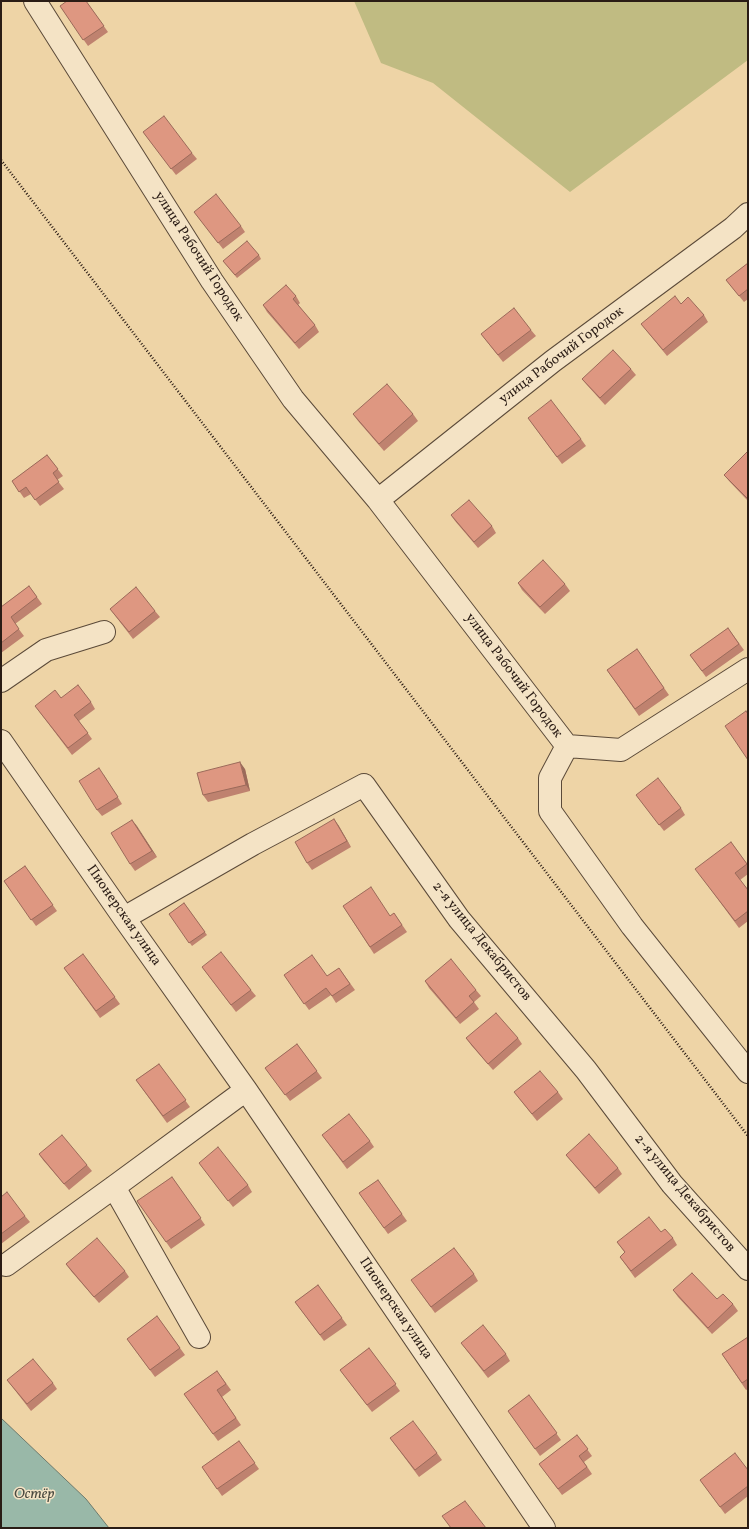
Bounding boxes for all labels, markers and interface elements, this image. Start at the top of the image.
street label: улица Рабочий Городок [150,189,246,325]
street label: улица Рабочий Городок [496,304,628,408]
street label: улица Рабочий Городок [461,610,565,742]
street label: Пионерская улица [82,862,164,970]
street label: 2-я улица Декабристов [428,879,534,1005]
street label: 2-я улица Декабристов [630,1132,738,1256]
street label: Пионерская улица [355,1255,435,1363]
water label: Остёр [14,1486,54,1504]

